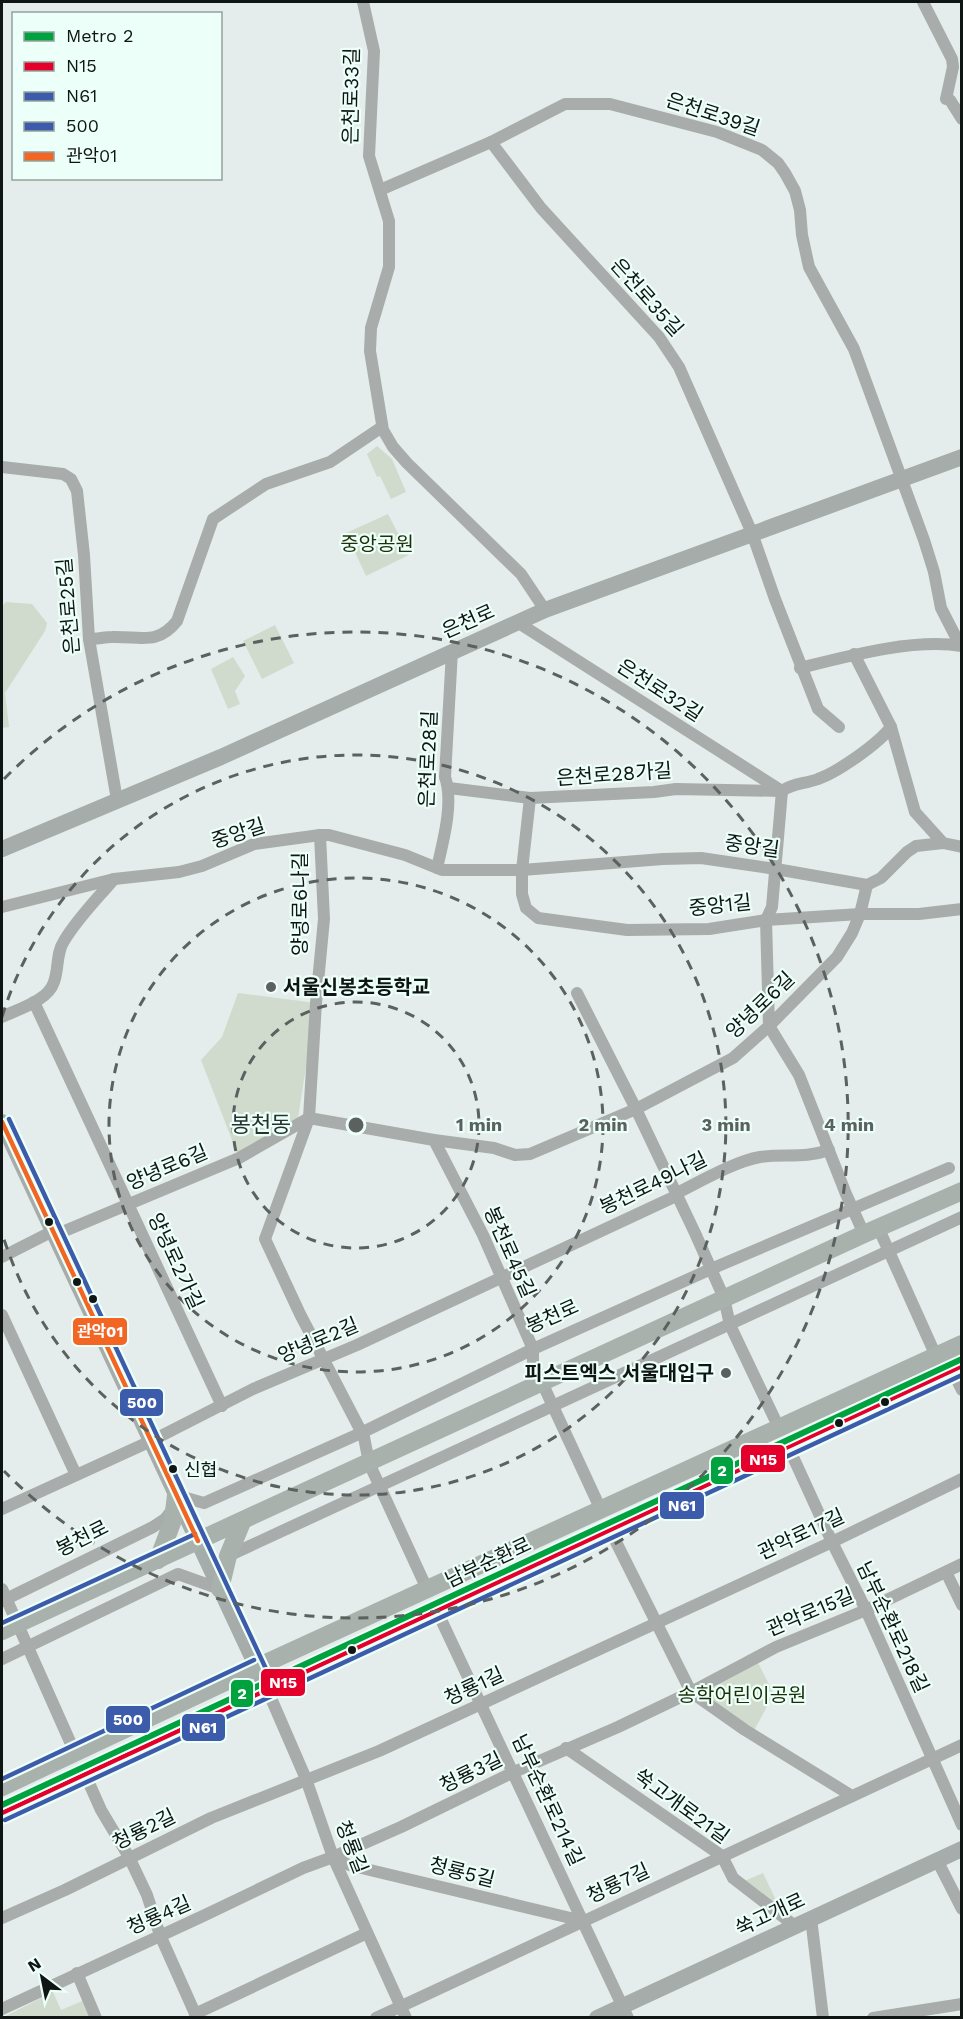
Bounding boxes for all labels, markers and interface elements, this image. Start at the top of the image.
legend [12,12,222,180]
text: Metro 2 [66,25,133,46]
street label: 은천로33길 [338,47,364,145]
text: N15 [66,55,97,76]
text: N61 [66,85,97,106]
street label: 은천로39길 [663,88,763,140]
text: 500 [66,115,99,136]
text: 관악01 [66,145,117,166]
street label: 은천로35길 [606,253,688,341]
park label: 중앙공원 [340,532,414,556]
street label: 은천로25길 [52,557,84,655]
street label: 은천로 [438,599,498,643]
street label: 은천로32길 [613,654,707,726]
street label: 은천로28길 [414,710,442,808]
street label: 은천로28가길 [555,758,673,790]
street label: 중앙길 [208,813,268,853]
street label: 중앙길 [723,830,781,862]
street label: 양녕로6나길 [288,852,312,956]
street label: 중앙1길 [687,890,753,920]
street label: 양녕로6길 [721,967,799,1043]
place label: 서울신봉초등학교 [283,975,430,999]
marker: 서울신봉초등학교 [264,980,278,994]
district label: 봉천동 [231,1112,291,1137]
text: 1 min [456,1114,502,1135]
text: 2 min [578,1114,628,1135]
text: 3 min [701,1114,751,1135]
text: 4 min [824,1114,874,1135]
centre of rings [346,1115,366,1135]
street label: 양녕로6길 [123,1139,211,1195]
street label: 봉천로49나길 [595,1147,711,1219]
street label: 봉천로45길 [479,1203,541,1301]
street label: 양녕로2가길 [143,1209,209,1313]
unlabelled marker [43,1216,55,1228]
unlabelled marker [71,1276,83,1288]
unlabelled marker [87,1293,99,1305]
street label: 봉천로 [522,1294,582,1338]
street label: 양녕로2길 [274,1312,362,1368]
line badge: 관악01 [72,1317,128,1346]
text: 관악01 [77,1322,123,1341]
place label: 피스트엑스 서울대입구 [524,1361,714,1385]
marker: 피스트엑스 서울대입구 [719,1366,733,1380]
line badge: 500 [119,1388,164,1417]
text: 500 [127,1393,157,1412]
unlabelled marker [879,1396,891,1408]
unlabelled marker [833,1417,845,1429]
line badge: N15 [740,1444,786,1473]
text: N15 [749,1450,777,1469]
line badge: 2 [710,1456,734,1485]
place label: 신협 [184,1459,217,1480]
text: 2 [717,1461,727,1480]
marker: 신협 [167,1463,179,1475]
line badge: N61 [659,1491,705,1520]
text: N61 [668,1496,696,1515]
street label: 관악로17길 [754,1504,848,1564]
street label: 봉천로 [52,1515,112,1561]
street label: 남부순환로 [441,1532,535,1592]
street label: 남부순환로218길 [852,1557,934,1697]
street label: 관악로15길 [762,1583,858,1641]
unlabelled marker [346,1644,358,1656]
street label: 청룡1길 [440,1662,508,1710]
line badge: N15 [260,1668,306,1697]
text: N15 [269,1673,297,1692]
line badge: 2 [230,1679,254,1708]
park label: 송학어린이공원 [678,1683,806,1707]
text: 2 [237,1684,247,1703]
line badge: 500 [105,1705,151,1734]
text: 500 [113,1710,143,1729]
line badge: N61 [181,1713,226,1742]
text: N61 [189,1718,217,1737]
street label: 남부순환로214길 [507,1731,589,1869]
street label: 청룡3길 [436,1747,506,1797]
street label: 쑥고개로21길 [630,1764,734,1848]
street label: 청룡2길 [109,1804,179,1854]
street label: 청룡길 [331,1817,373,1877]
street label: 청룡5길 [427,1852,497,1892]
street label: 청룡7길 [583,1858,653,1908]
street label: 쑥고개로 [732,1888,808,1940]
street label: 청룡4길 [123,1890,195,1940]
north arrow [12,1947,72,2007]
text: N [24,1954,44,1976]

